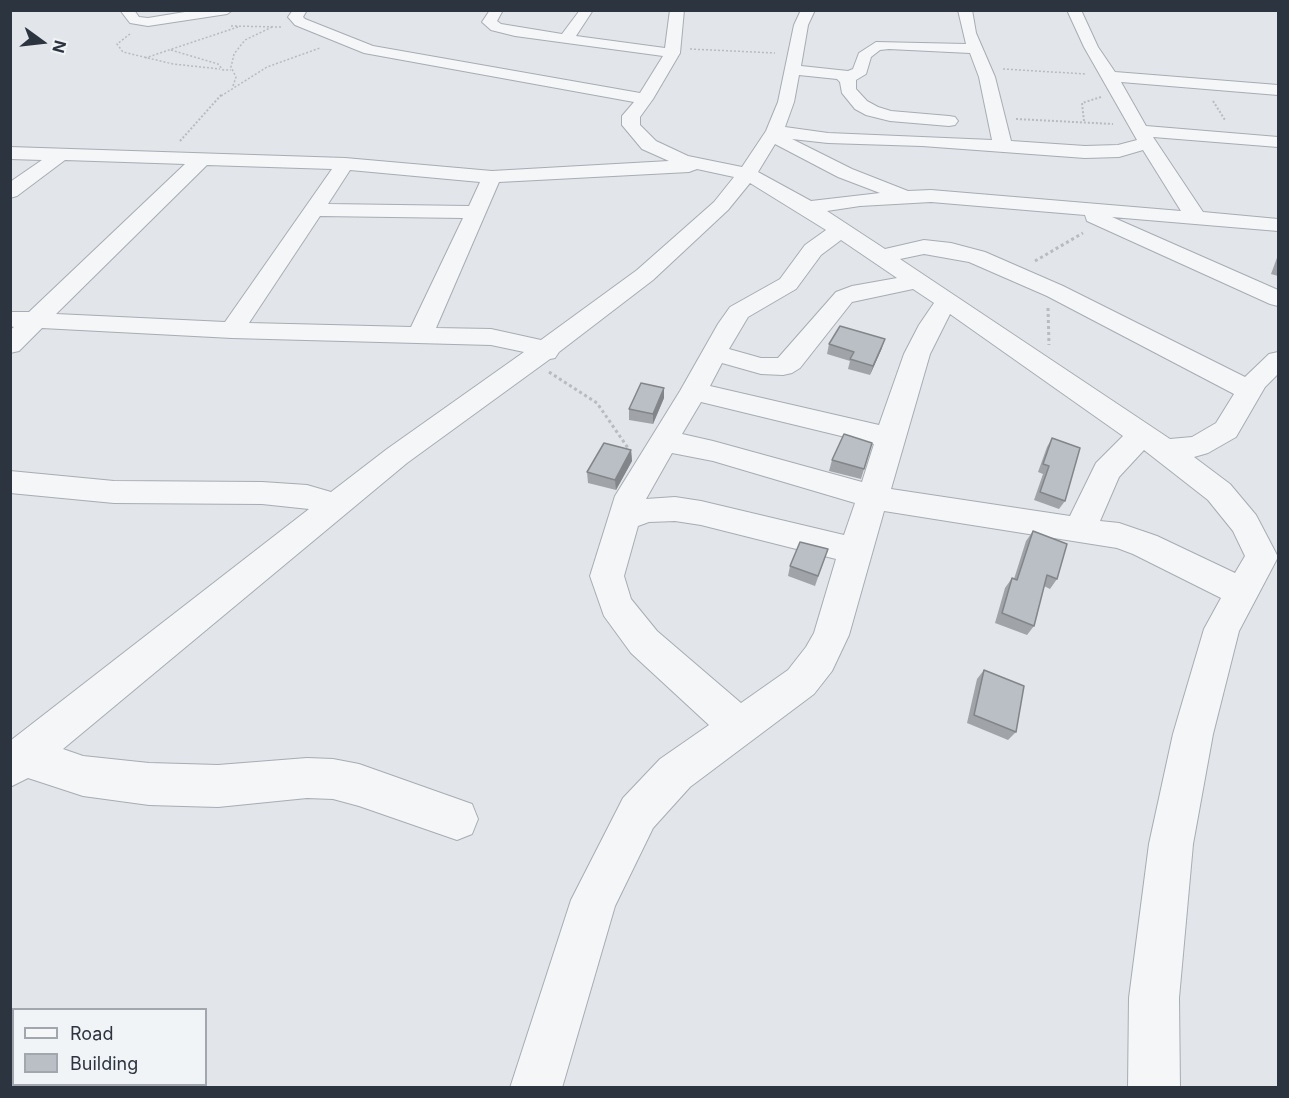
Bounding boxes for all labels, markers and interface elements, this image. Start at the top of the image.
north arrow [12,12,72,72]
text: N [48,38,71,55]
legend [12,1008,207,1086]
text: Road [70,1023,113,1044]
text: Building [70,1053,138,1074]

